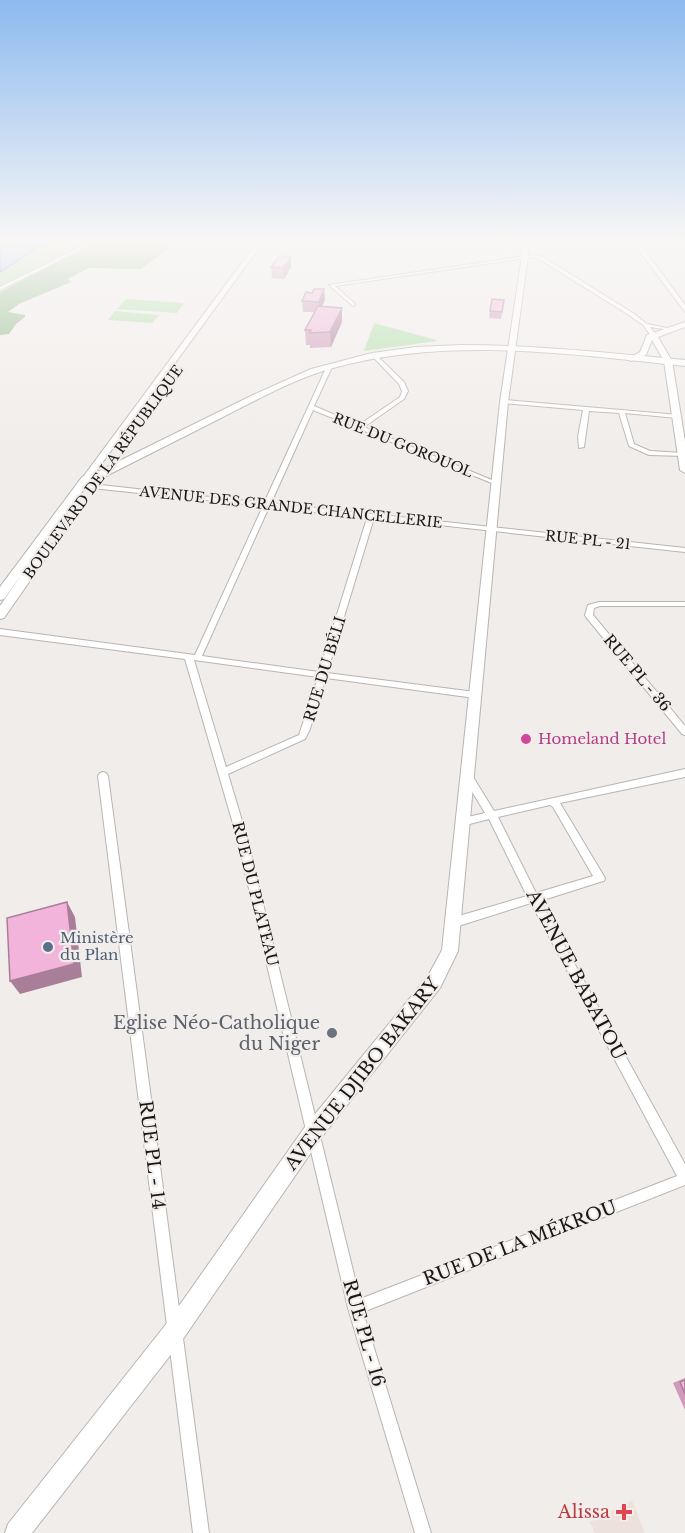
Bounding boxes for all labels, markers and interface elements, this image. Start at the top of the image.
street label: BOULEVARD DE LA RÉPUBLIQUE [19,362,187,582]
street label: RUE DU GOROUOL [330,409,476,481]
street label: AVENUE DES GRANDE CHANCELLERIE [138,482,443,532]
street label: RUE PL - 21 [544,527,632,553]
street label: RUE DU BÉLI [299,614,350,724]
street label: RUE PL - 36 [600,630,675,715]
place label: Homeland Hotel [538,729,666,748]
marker: Homeland Hotel [519,732,533,746]
street label: RUE DU PLATEAU [228,820,283,968]
street label: AVENUE BABATOU [521,885,630,1064]
place label: Ministère du Plan [60,928,134,964]
marker: Ministère du Plan [41,940,55,954]
street label: AVENUE DJIBO BAKARY [279,973,444,1175]
place label: Eglise Néo-Catholique du Niger [113,1012,320,1055]
marker: Eglise Néo-Catholique du Niger [325,1026,339,1040]
street label: RUE PL - 14 [134,1099,170,1211]
street label: RUE DE LA MÉKROU [420,1195,620,1290]
street label: RUE PL - 16 [338,1277,390,1389]
place label: Alissa [557,1501,610,1523]
marker: Alissa [615,1503,633,1521]

